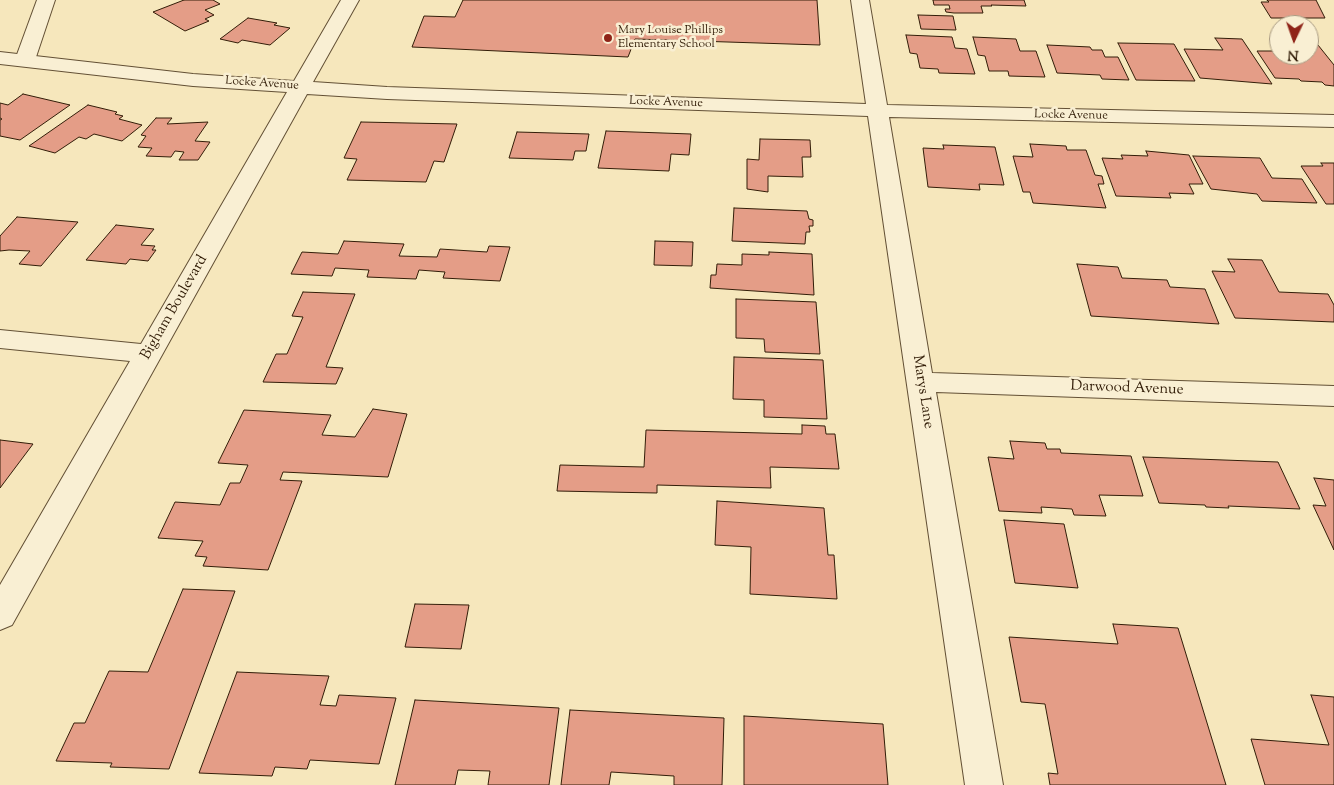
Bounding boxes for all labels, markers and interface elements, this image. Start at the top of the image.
north arrow [1269,15,1319,65]
place label: Mary Louise Phillips Elementary School [618,24,723,52]
marker: Mary Louise Phillips Elementary School [602,32,614,44]
text: N [1287,44,1299,64]
street label: Locke Avenue [225,74,299,94]
street label: Locke Avenue [629,95,703,111]
street label: Locke Avenue [1034,108,1108,124]
street label: Bigham Boulevard [138,252,212,364]
street label: Marys Lane [907,354,937,430]
street label: Darwood Avenue [1070,378,1184,400]

